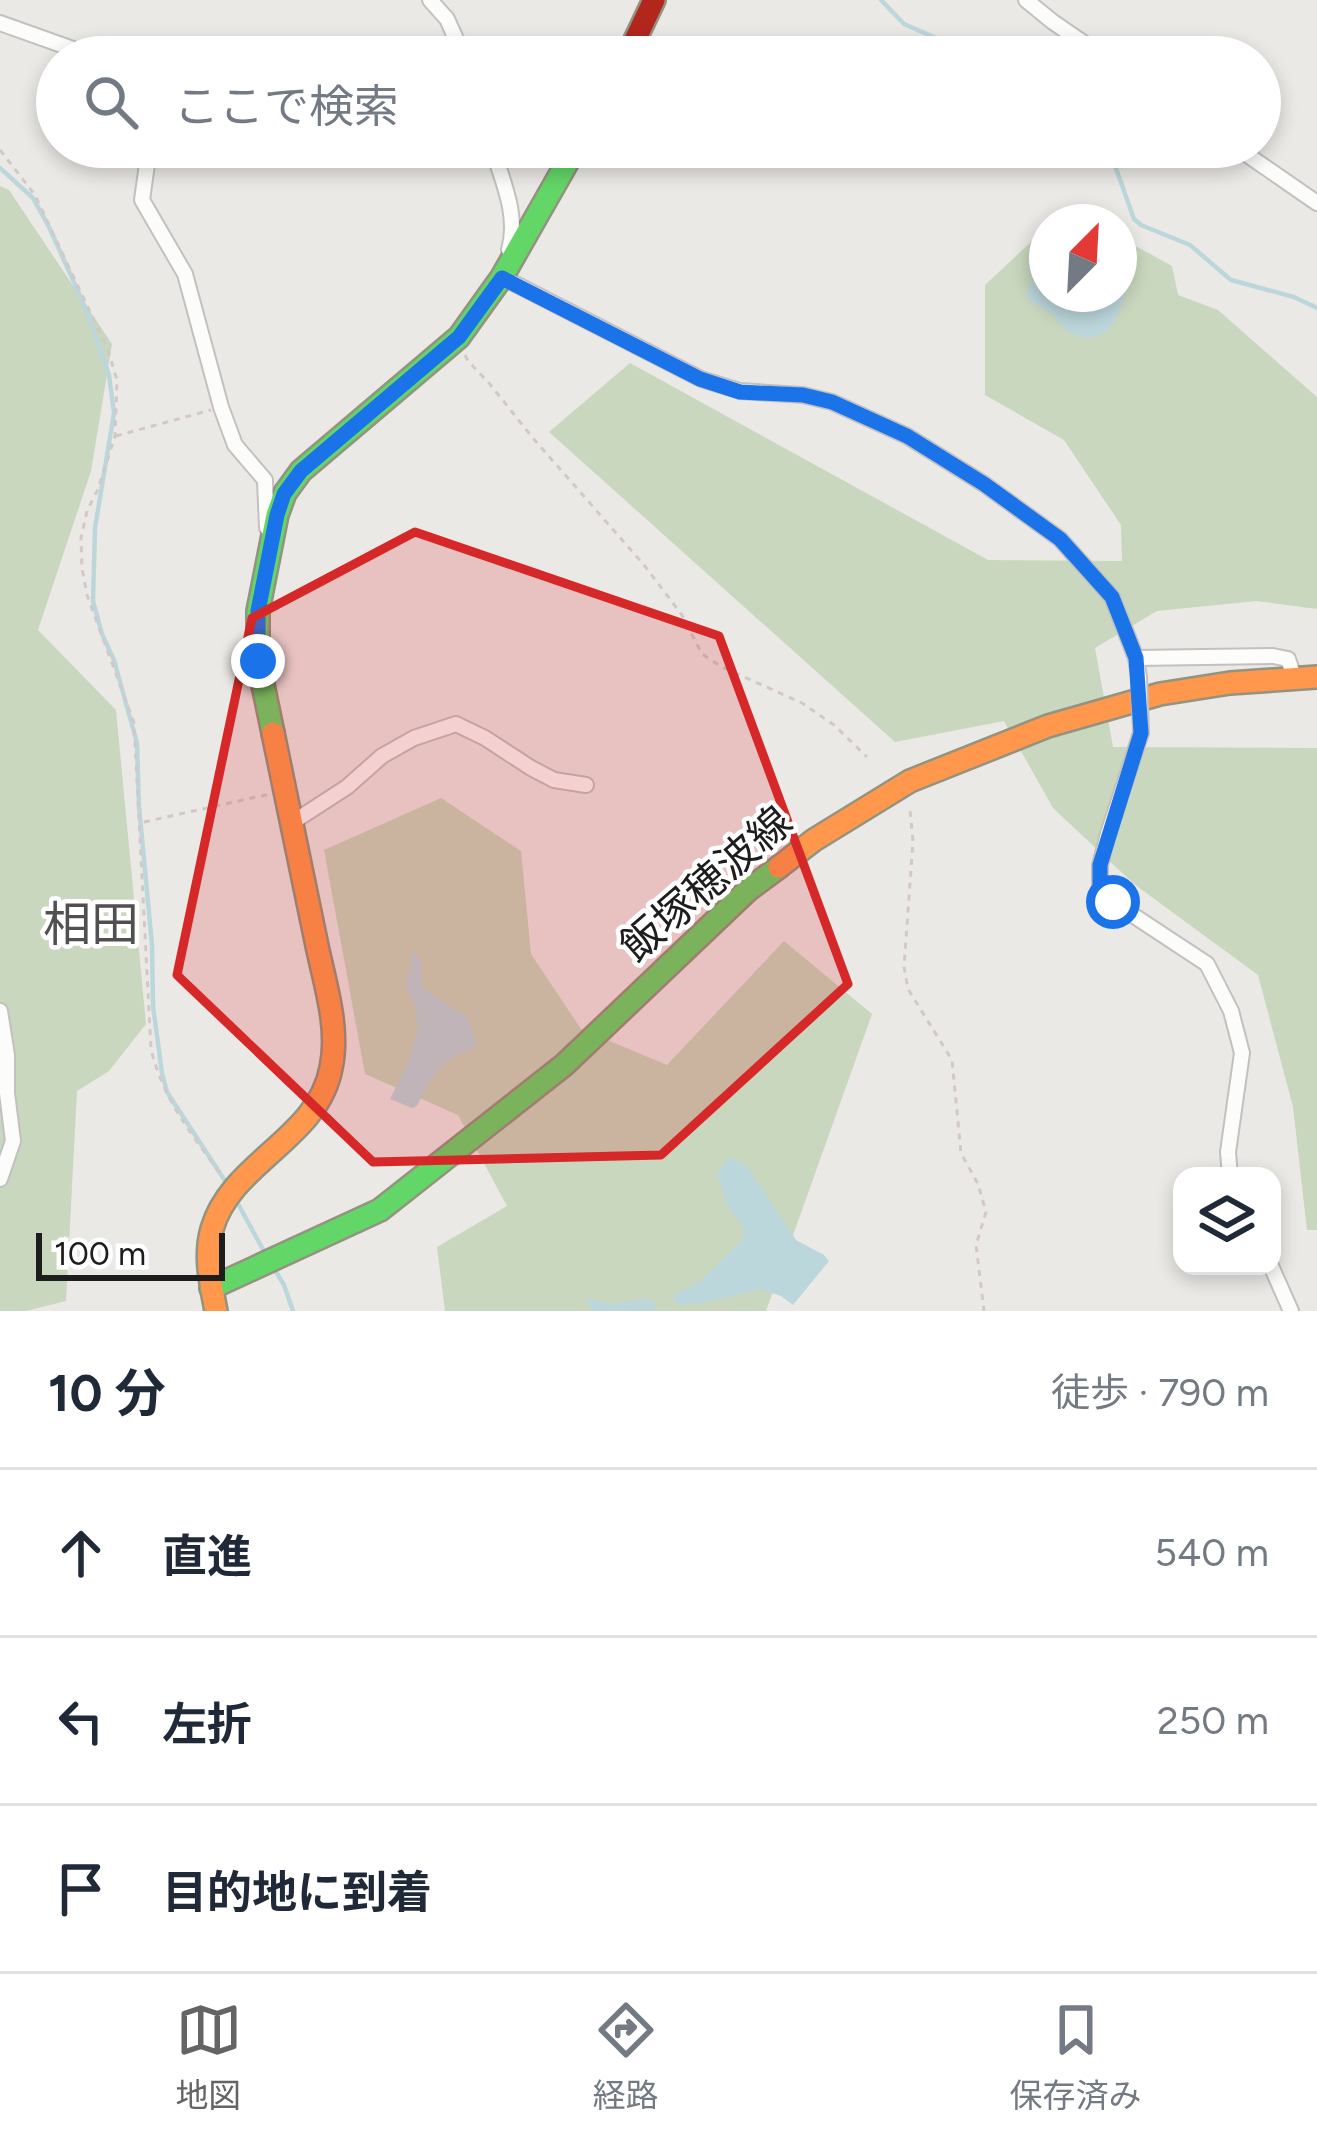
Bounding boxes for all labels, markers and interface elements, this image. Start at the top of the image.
search box [36,36,1281,168]
icon: search [78,69,144,135]
text: ここで検索 [174,79,399,133]
north arrow [1029,204,1137,312]
route end [231,634,285,688]
street label: 飯塚穂波線 [610,796,802,972]
route start [1086,875,1140,929]
district label: 相田 [43,895,139,953]
map controls [1173,1167,1281,1275]
button: layers [1173,1167,1281,1275]
scale bar [36,1227,225,1280]
text: 100 m [54,1234,146,1273]
text: 10 分 [48,1363,166,1424]
text: 徒歩 · 790 m [1051,1369,1269,1416]
icon: ahead [48,1520,114,1586]
text: 直進 [162,1529,252,1583]
text: 540 m [1155,1529,1269,1576]
icon: left [48,1688,114,1754]
text: 左折 [162,1697,252,1751]
text: 250 m [1157,1697,1269,1744]
icon: arrive [48,1856,114,1922]
text: 目的地に到着 [162,1865,432,1919]
tab: 地図 [176,1997,242,2117]
tab: 経路 [593,1997,659,2117]
tab: 保存済み [1010,1997,1142,2117]

